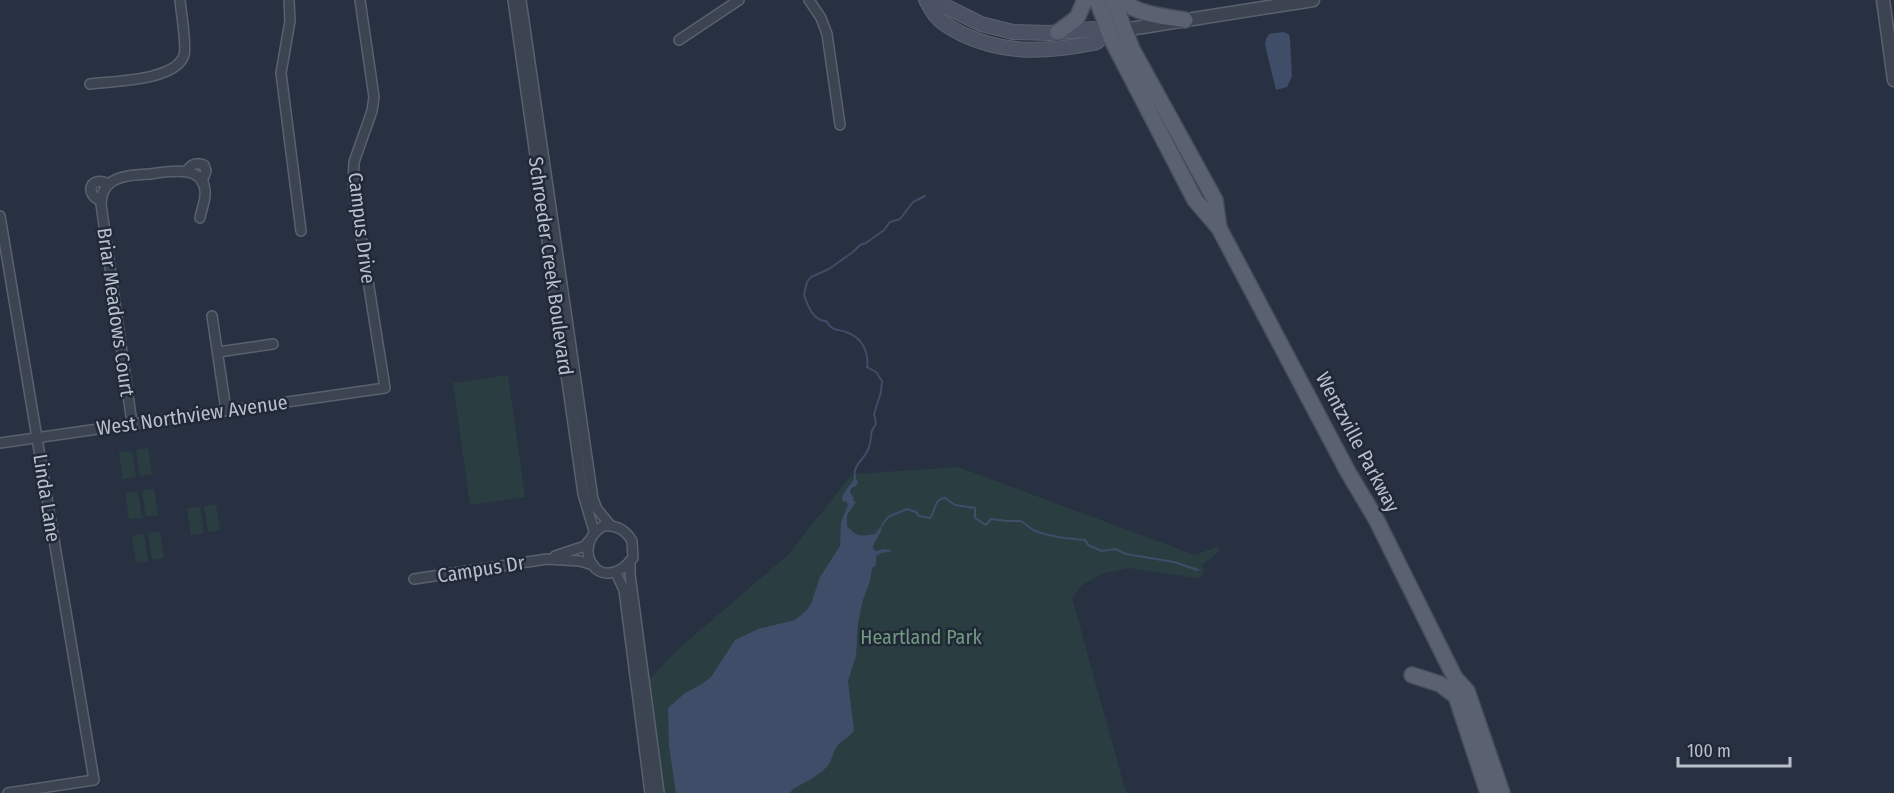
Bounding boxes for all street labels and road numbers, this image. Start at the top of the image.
street label: Schroeder Creek Boulevard [524,155,578,377]
street label: Campus Drive [343,171,381,285]
street label: Briar Meadows Court [92,226,140,398]
street label: Wentzville Parkway [1311,368,1405,516]
street label: West Northview Avenue [95,390,289,440]
street label: Linda Lane [28,452,66,544]
street label: Campus Dr [436,550,526,588]

